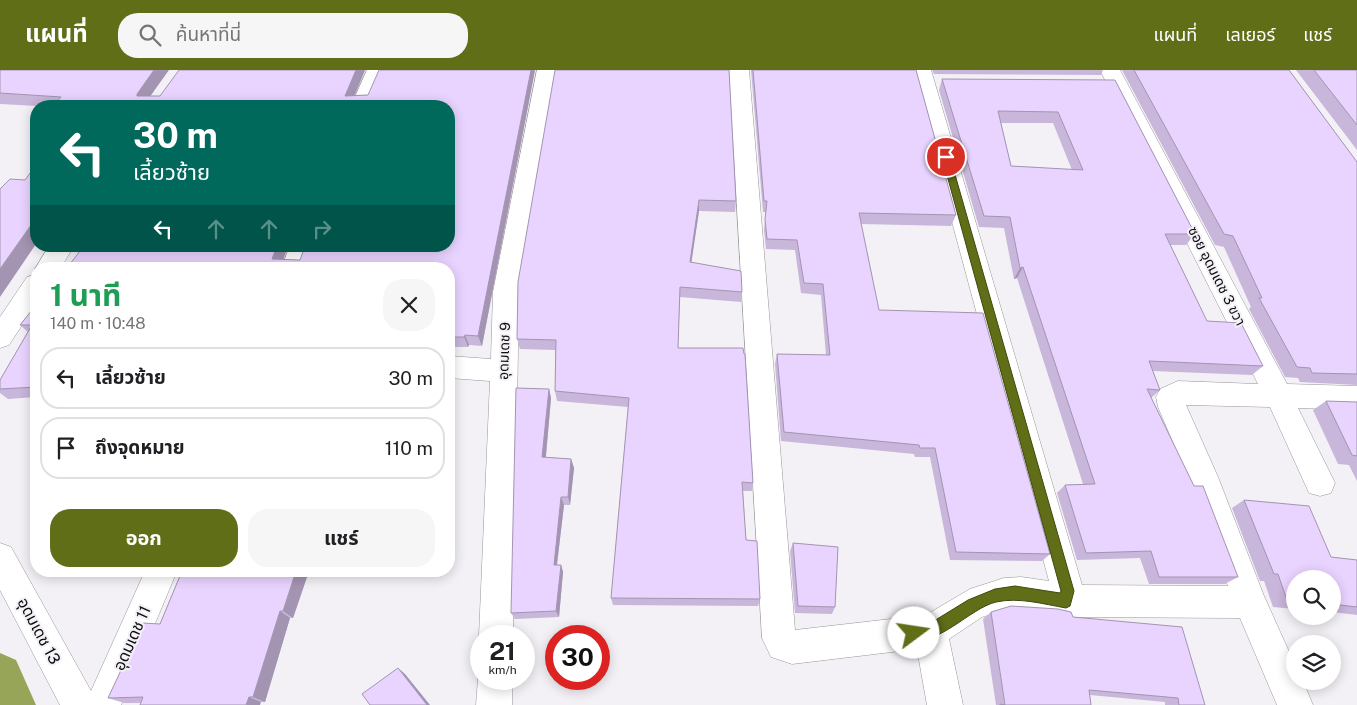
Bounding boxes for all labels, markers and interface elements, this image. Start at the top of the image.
search box [118,13,468,58]
text: แผนที่ [25,19,88,47]
icon: search [136,21,164,49]
text: ค้นหาที่นี่ [176,23,241,45]
text: แผนที่ [1153,24,1197,45]
text: เลเยอร์ [1225,24,1275,45]
text: แชร์ [1303,24,1332,45]
text: 30 m [133,115,218,156]
icon: left [50,120,115,185]
pin [925,136,967,178]
icon: arrive [932,143,960,171]
text: เลี้ยวซ้าย [133,159,210,185]
icon: left [149,215,177,243]
icon: ahead [202,215,230,243]
icon: ahead [255,215,283,243]
icon: right [308,215,336,243]
street label: ซอย อุดมเดช 3 ขวา [1184,224,1249,329]
text: 1 นาที [50,277,121,313]
button: close [383,279,435,331]
text: 140 m · 10:48 [50,314,146,333]
street label: อุดมเดช 9 [495,322,514,380]
icon: left [52,364,80,392]
text: เลี้ยวซ้าย [95,366,166,388]
text: 30 m [388,367,433,389]
icon: arrive [52,434,80,462]
text: ถึงจุดหมาย [95,436,185,458]
text: 110 m [385,437,433,459]
button: ออก [50,509,238,567]
button: แชร์ [248,509,435,567]
map controls [1286,570,1341,690]
button: search [1286,570,1341,625]
street label: อุดมเดช 13 [14,595,64,667]
street label: อุดมเดช 11 [109,603,155,673]
position arrow [887,606,939,658]
speed limit sign: 30 [545,625,610,690]
button: layers [1286,635,1341,690]
text: 21 [489,636,516,666]
text: km/h [488,663,517,677]

